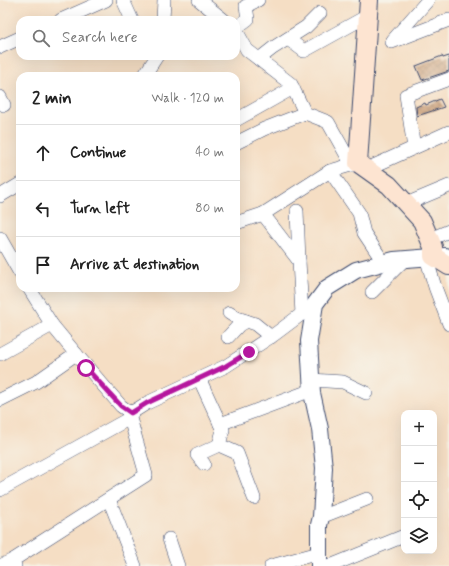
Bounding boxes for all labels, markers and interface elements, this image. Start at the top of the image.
search box [16,16,240,60]
icon: search [30,27,52,49]
text: Search here [62,28,138,48]
text: 2 min [32,87,72,109]
text: Walk · 120 m [152,90,224,107]
icon: ahead [32,142,54,164]
text: Continue [70,143,126,163]
text: 40 m [195,144,224,161]
icon: left [32,198,54,220]
text: Turn left [70,199,130,219]
text: 80 m [195,200,224,217]
icon: arrive [32,254,54,276]
text: Arrive at destination [70,255,199,275]
route end [240,343,258,361]
route start [77,359,95,377]
map controls [401,410,437,554]
button: + [401,410,437,446]
button: − [401,446,437,482]
button: locate [401,482,437,518]
button: layers [401,518,437,554]

